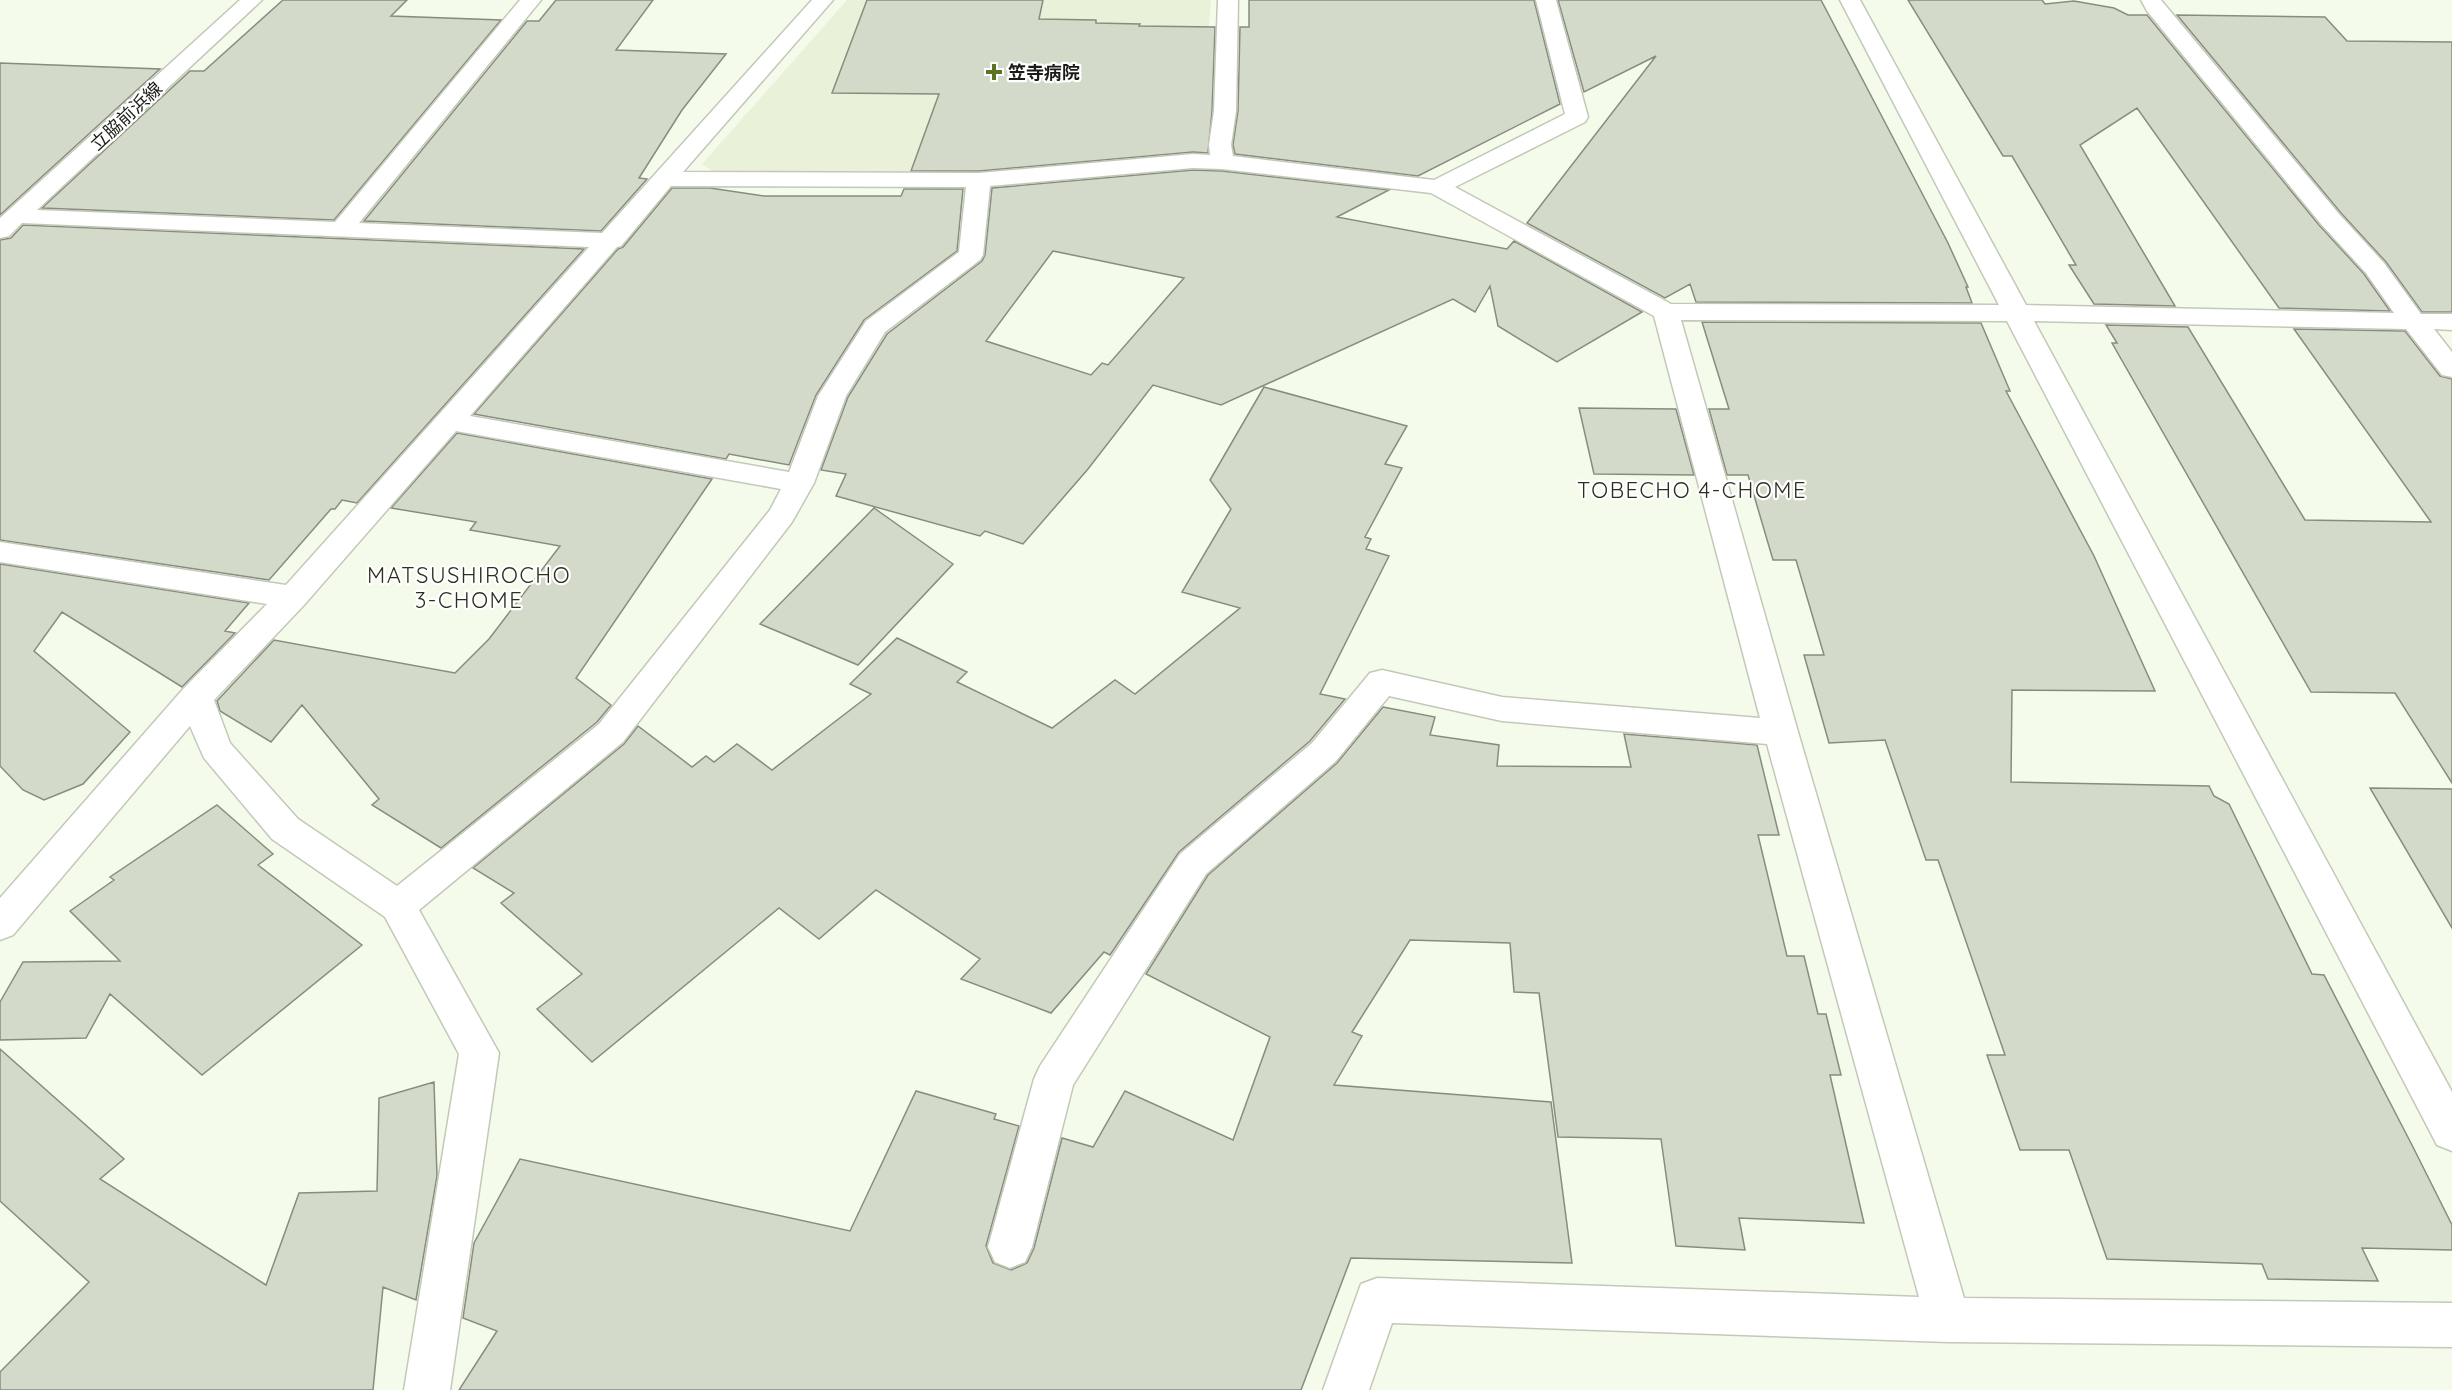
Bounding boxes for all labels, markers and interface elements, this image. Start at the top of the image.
place label: 笠寺病院 [1008,61,1080,84]
marker: 笠寺病院 [985,63,1003,81]
street label: 立脇前浜線 [85,77,167,155]
district label: TOBECHO 4-CHOME [1577,476,1807,504]
district label: MATSUSHIROCHO 3-CHOME [367,561,571,614]

